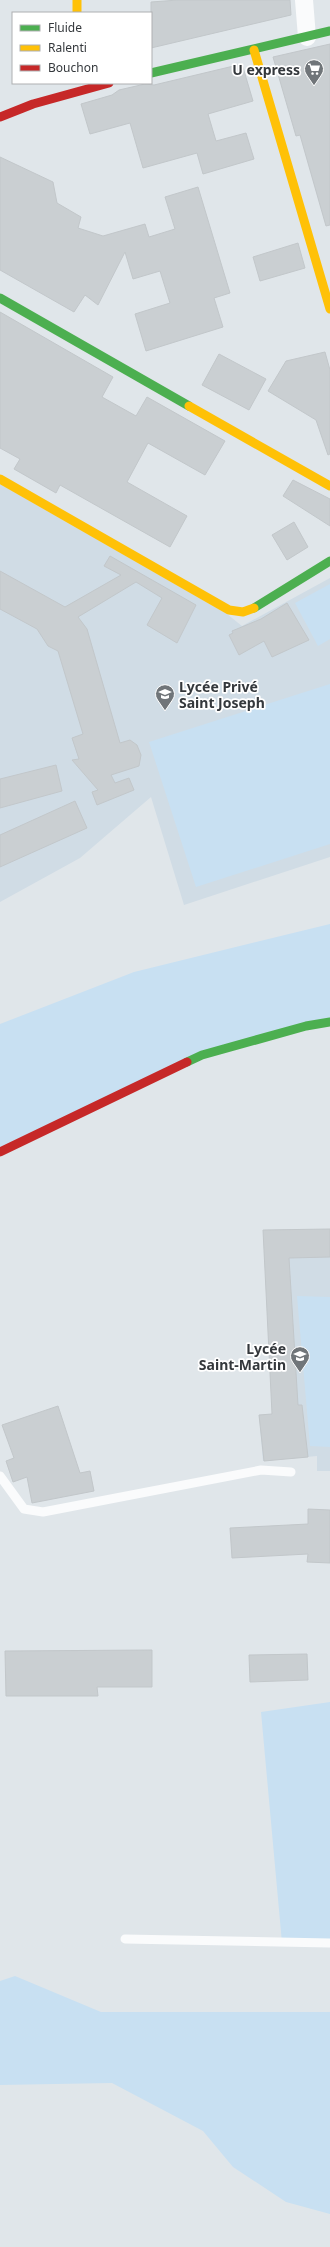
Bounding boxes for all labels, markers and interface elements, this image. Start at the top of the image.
legend [12,12,152,84]
text: Fluide [48,19,82,36]
text: Ralenti [48,39,87,56]
supermarket icon: U express [303,58,325,86]
text: Bouchon [48,59,98,76]
place label: U express [232,60,300,79]
place label: Lycée Privé Saint Joseph [179,677,265,712]
school or university icon: Lycée Privé Saint Joseph [154,683,176,711]
place label: Lycée Saint-Martin [199,1339,286,1374]
school or university icon: Lycée Saint-Martin [289,1345,311,1373]

